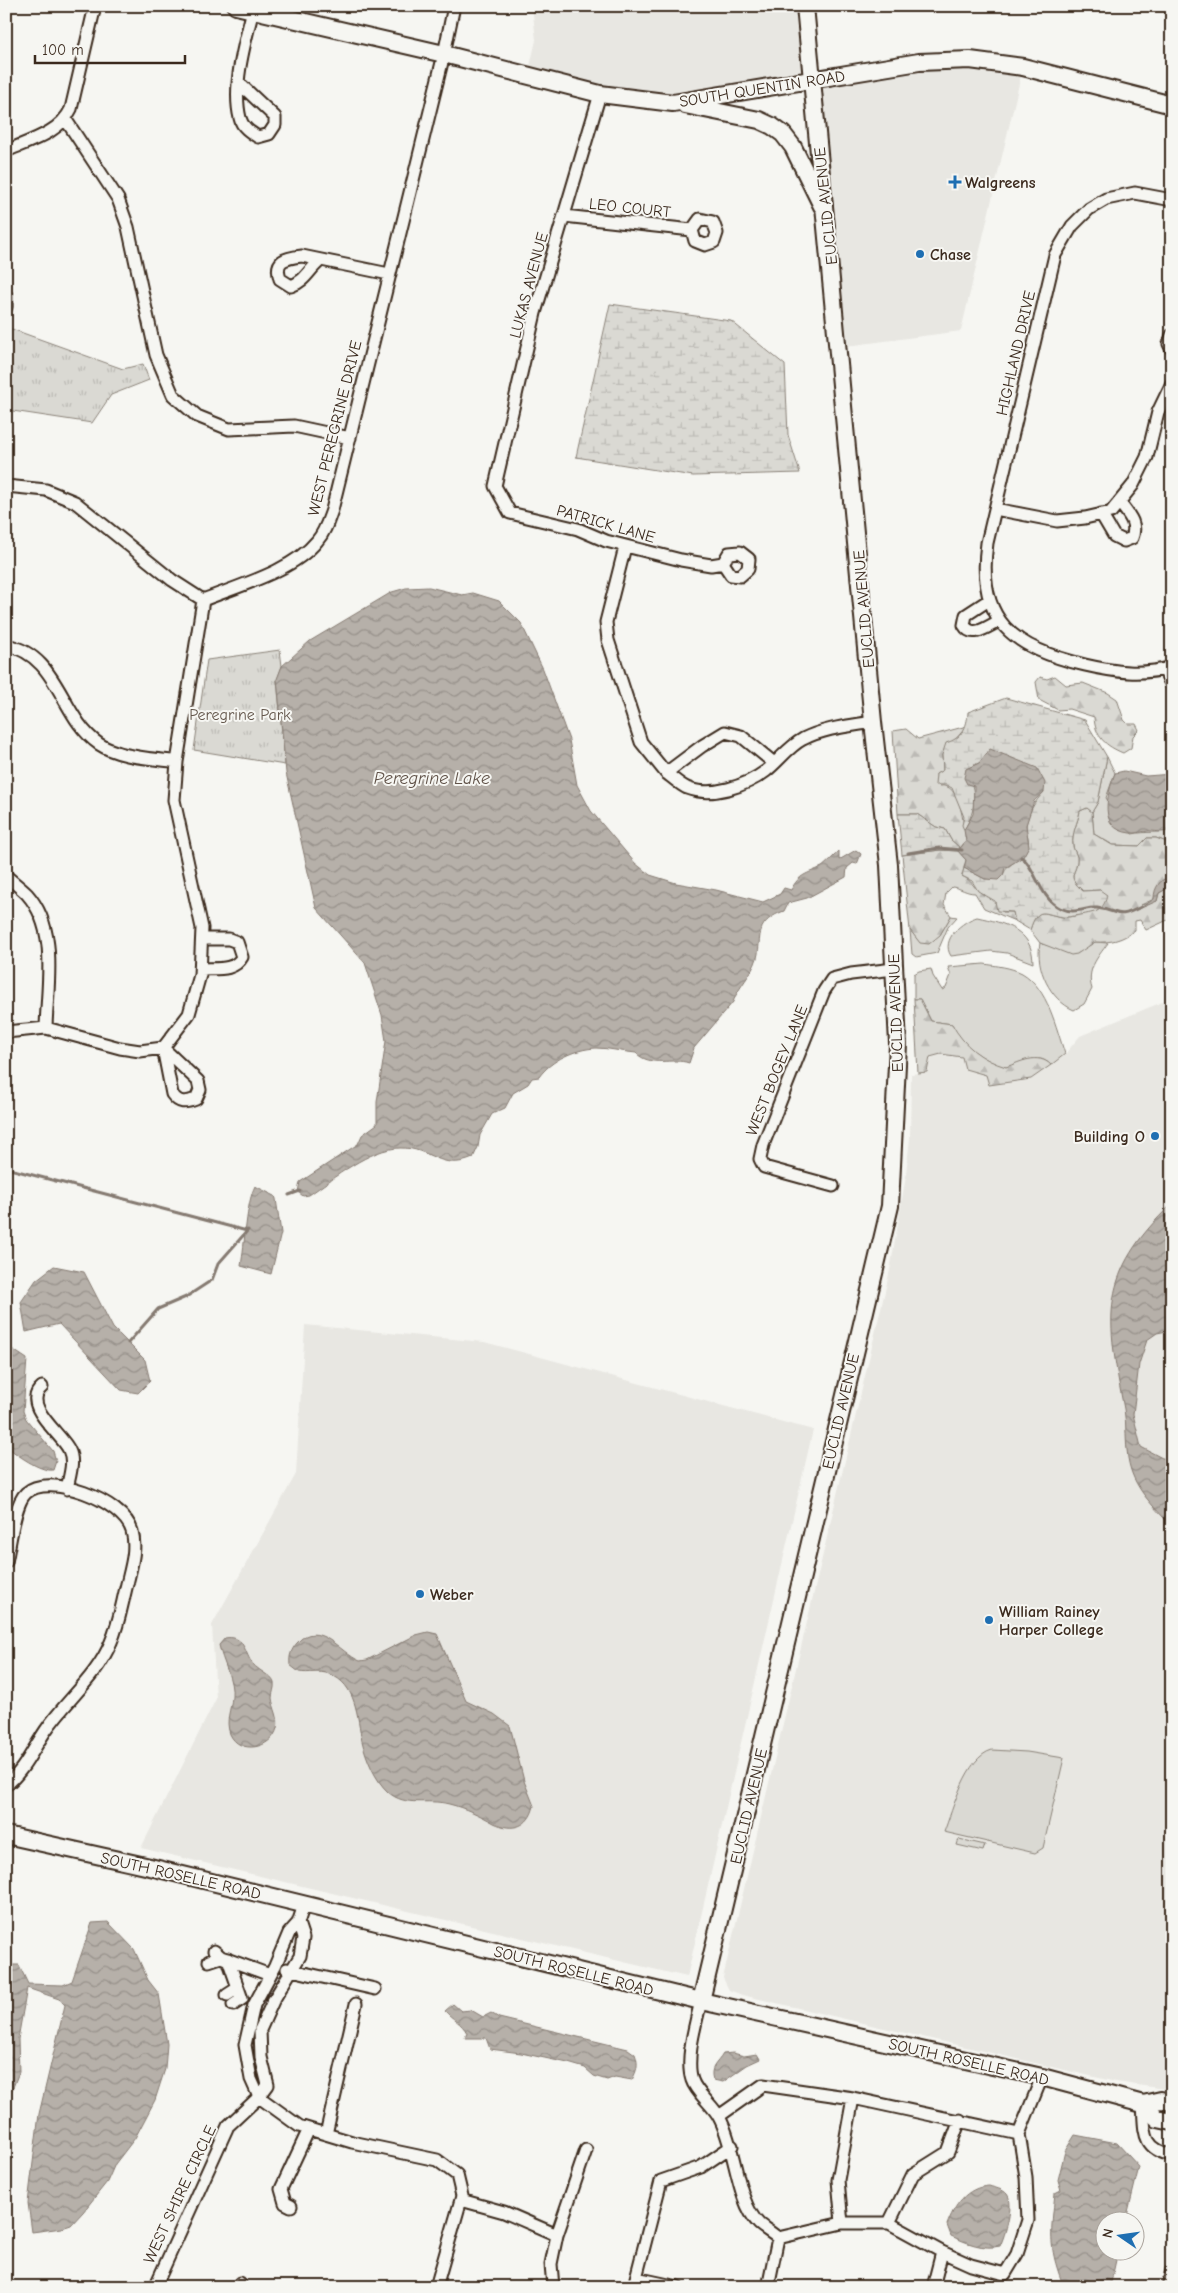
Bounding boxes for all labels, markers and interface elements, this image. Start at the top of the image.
scale bar [35,32,185,64]
text: 100 m [42,41,84,59]
street label: SOUTH QUENTIN ROAD [678,67,846,111]
street label: EUCLID AVENUE [811,146,841,266]
place label: Walgreens [965,174,1036,192]
marker: Walgreens [949,176,961,188]
street label: LEO COURT [588,195,672,221]
street label: LUKAS AVENUE [506,230,552,340]
place label: Chase [930,246,971,264]
marker: Chase [914,248,926,260]
street label: HIGHLAND DRIVE [993,289,1039,417]
street label: WEST PEREGRINE DRIVE [304,338,366,518]
street label: PATRICK LANE [554,501,657,547]
street label: EUCLID AVENUE [850,549,878,669]
park label: Peregrine Park [189,706,291,724]
water label: Peregrine Lake [374,768,490,789]
street label: EUCLID AVENUE [885,953,907,1072]
street label: WEST BOGEY LANE [742,1002,812,1139]
place label: Building O [1074,1128,1145,1146]
marker: Building O [1149,1130,1161,1142]
street label: EUCLID AVENUE [819,1351,863,1471]
place label: Weber [430,1586,474,1604]
marker: Weber [414,1588,426,1600]
place label: William Rainey Harper College [999,1603,1103,1639]
marker: William Rainey Harper College [983,1614,995,1626]
street label: EUCLID AVENUE [727,1746,771,1866]
street label: SOUTH ROSELLE ROAD [99,1849,263,1903]
street label: SOUTH ROSELLE ROAD [492,1942,655,2000]
street label: SOUTH ROSELLE ROAD [887,2035,1051,2089]
street label: WEST SHIRE CIRCLE [140,2122,220,2266]
north arrow [1096,2210,1146,2260]
text: N [1099,2227,1117,2240]

